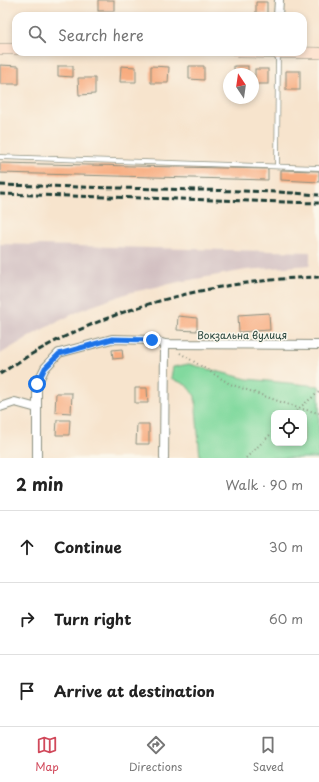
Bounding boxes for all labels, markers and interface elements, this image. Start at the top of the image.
search box [12,12,307,56]
icon: search [26,23,48,45]
text: Search here [58,23,144,46]
north arrow [223,68,259,104]
street label: Вокзальна вулиця [197,327,287,342]
route end [143,331,161,349]
route start [28,375,46,393]
map controls [271,410,307,446]
button: locate [271,410,307,446]
text: 2 min [16,471,63,497]
text: Walk · 90 m [226,475,303,494]
text: Continue [54,535,122,558]
icon: ahead [16,536,38,558]
text: 30 m [269,537,303,556]
text: Turn right [54,607,131,630]
icon: right [16,608,38,630]
text: 60 m [269,609,303,628]
text: Arrive at destination [54,679,215,702]
icon: arrive [16,680,38,702]
tab: Map [35,734,59,775]
tab: Directions [129,734,182,775]
tab: Saved [253,734,284,775]

